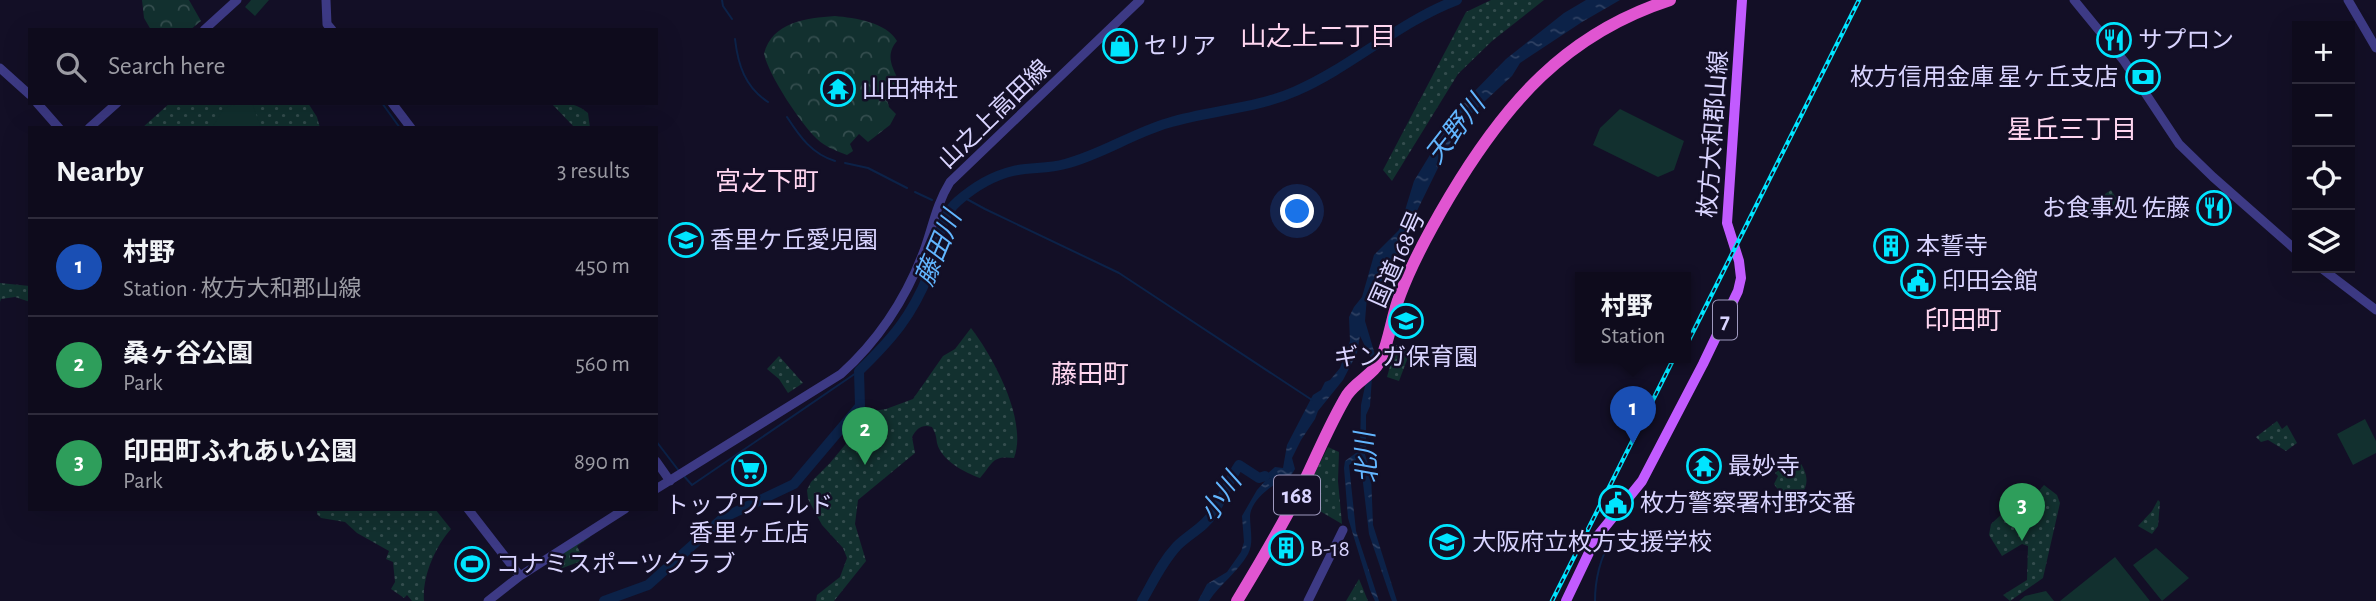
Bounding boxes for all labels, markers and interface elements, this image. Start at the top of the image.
restaurant icon: サプロン [2095,21,2133,59]
map controls [2292,21,2355,273]
button: + [2292,21,2355,84]
district label: 山之上二丁目 [1240,23,1396,50]
shop icon: セリア [1101,27,1139,65]
search box [28,28,658,105]
place label: サプロン [2138,28,2234,53]
place label: セリア [1144,35,1216,59]
icon: search [52,48,90,86]
street label: 枚方大和郡山線 [1694,49,1732,219]
text: Search here [108,53,226,79]
street label: 山之上高田線 [933,55,1055,173]
bank icon: 枚方信用金庫 星ヶ丘支店 [2124,58,2162,96]
place label: 枚方信用金庫 星ヶ丘支店 [1850,64,2118,90]
temple icon: 山田神社 [819,70,857,108]
place label: 山田神社 [862,76,958,102]
button: − [2292,84,2355,147]
water label: 天野川 [1422,89,1492,168]
district label: 星丘三丁目 [2007,116,2137,143]
button: locate [2292,147,2355,210]
text: Nearby [56,157,144,187]
text: 3 results [557,160,630,183]
district label: 宮之下町 [715,168,819,195]
restaurant icon: お食事処 佐藤 [2195,189,2233,227]
your location [1280,194,1314,228]
place label: お食事処 佐藤 [2042,195,2190,221]
water label: 藤田川 [911,204,967,289]
street label: 国道168号 [1364,207,1430,311]
button: layers [2292,210,2355,273]
school or university icon: 香里ケ丘愛児園 [667,221,705,259]
place label: 香里ケ丘愛児園 [710,227,878,253]
building icon: 本誓寺 [1872,227,1910,265]
place label: 本誓寺 [1916,233,1988,259]
text: 村野 [123,240,175,266]
text: 1 [75,255,83,278]
text: 450 m [575,255,630,278]
public building icon: 印田会館 [1899,262,1937,300]
place label: 印田会館 [1942,268,2038,294]
popup [1575,272,1691,363]
text: Station · 枚方大和郡山線 [123,278,362,301]
text: 村野 [1601,294,1653,320]
road number: 7 [1713,300,1737,340]
school or university icon: ギンガ保育園 [1387,302,1425,340]
district label: 印田町 [1924,307,2002,334]
text: Station [1601,325,1665,348]
text: 桑ヶ谷公園 [123,341,253,367]
place label: ギンガ保育園 [1334,344,1478,370]
text: 2 [74,353,84,376]
text: 560 m [575,353,630,376]
district label: 藤田町 [1051,361,1129,388]
text: Park [123,372,163,395]
pin: 1 [1610,386,1656,444]
pin: 2 [842,407,888,465]
water label: 北川 [1351,428,1382,485]
text: 印田町ふれあい公園 [123,439,357,465]
temple icon: 最妙寺 [1685,447,1723,485]
supermarket icon: トップワールド 香里ヶ丘店 [730,450,768,488]
text: 3 [74,451,84,474]
text: 890 m [574,451,630,474]
place label: 最妙寺 [1728,453,1800,479]
water label: 小川 [1195,466,1248,526]
text: Park [123,470,163,493]
road number: 168 [1274,475,1320,514]
pin: 3 [1999,483,2045,541]
public building icon: 枚方警察署村野交番 [1597,484,1635,522]
place label: 枚方警察署村野交番 [1640,490,1856,516]
place label: トップワールド 香里ヶ丘店 [665,493,833,546]
school or university icon: 大阪府立枚方支援学校 [1428,523,1466,561]
building icon: B-18 [1267,529,1305,567]
place label: 大阪府立枚方支援学校 [1472,529,1712,555]
place label: B-18 [1310,537,1350,561]
sports icon: コナミスポーツクラブ [453,545,491,583]
place label: コナミスポーツクラブ [496,551,736,577]

